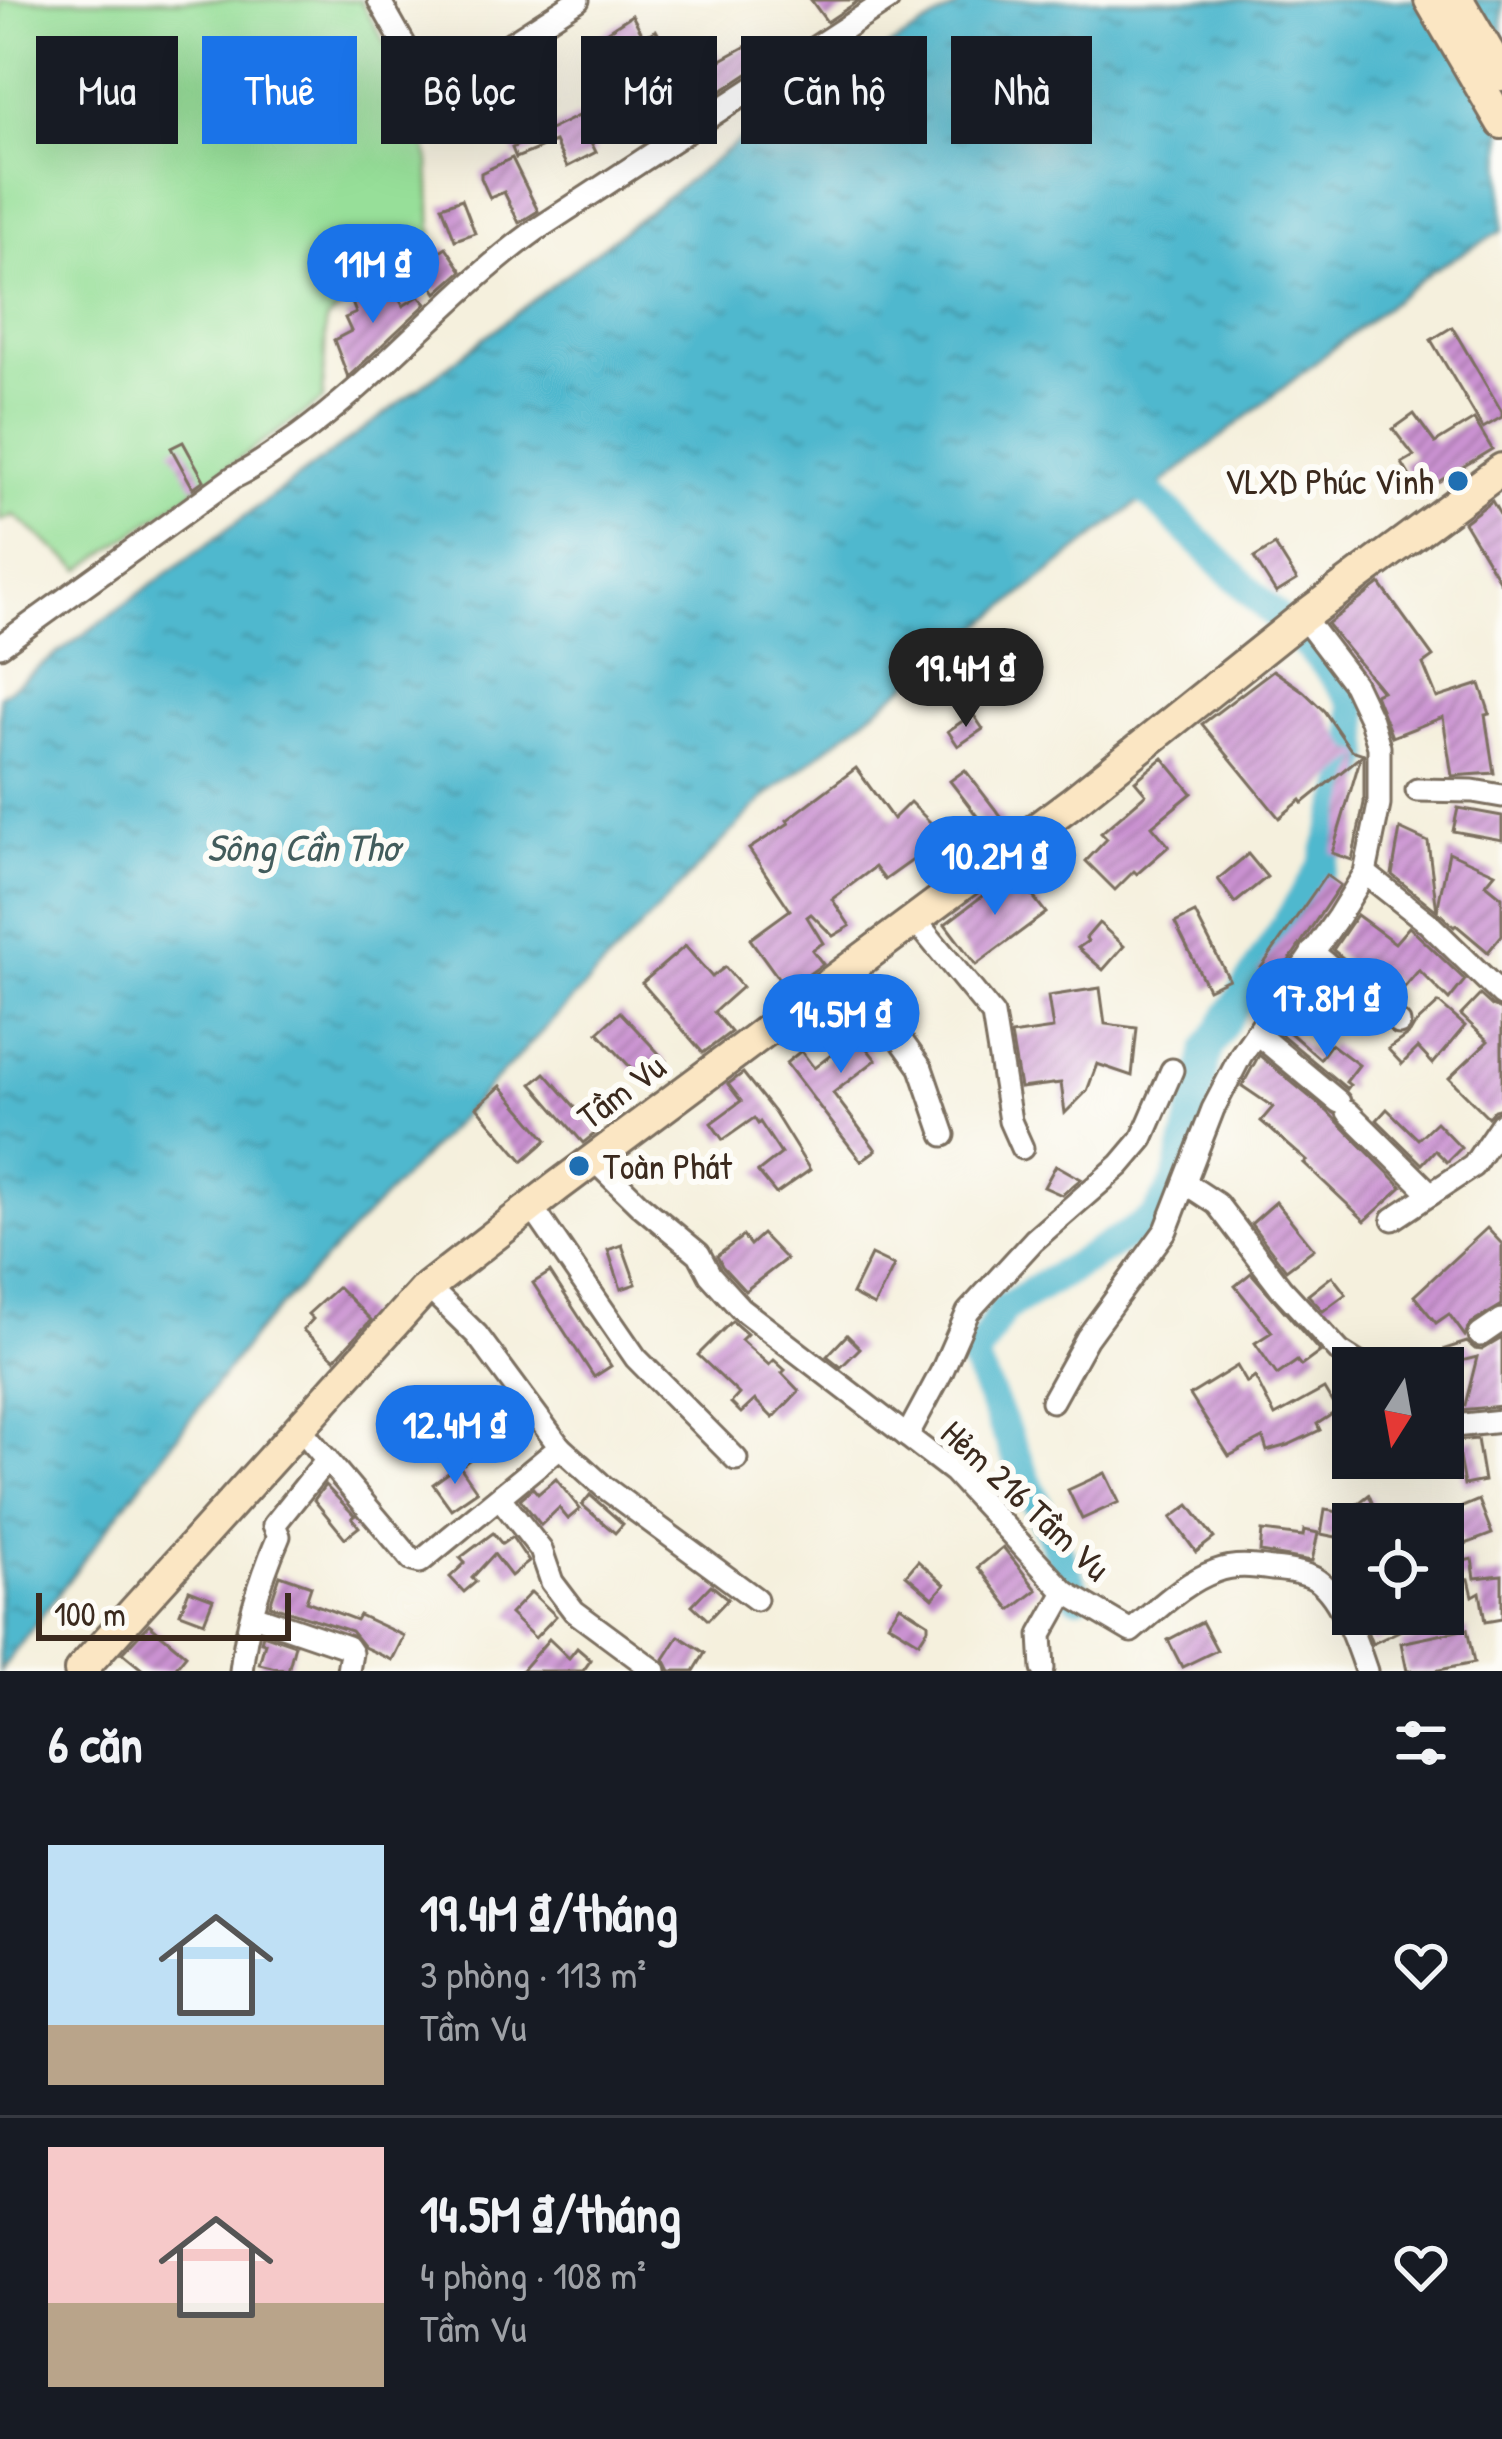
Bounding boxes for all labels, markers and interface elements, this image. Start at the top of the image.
chip: Mua [36,36,178,144]
chip: Thuê [202,36,357,144]
chip: Bộ lọc [381,36,557,144]
chip: Mới [581,36,717,144]
chip: Căn hộ [741,36,927,144]
chip: Nhà [951,36,1092,144]
pin: 11M ₫ [289,224,457,326]
text: 11M ₫ [334,236,412,289]
place label: VLXD Phúc Vinh [1225,456,1434,505]
marker: VLXD Phúc Vinh [1445,468,1471,494]
pin: 19.4M ₫ [855,628,1077,730]
text: 19.4M ₫ [916,640,1016,693]
pin: 10.2M ₫ [884,816,1106,918]
water label: Sông Cần Thơ [206,820,404,874]
text: 10.2M ₫ [941,828,1049,881]
pin: 17.8M ₫ [1216,958,1438,1060]
text: 17.8M ₫ [1273,970,1381,1023]
pin: 14.5M ₫ [730,974,952,1076]
text: 14.5M ₫ [790,986,892,1039]
street label: Tầm Vu [567,1041,675,1140]
place label: Toàn Phát [603,1141,733,1190]
marker: Toàn Phát [566,1153,592,1179]
north arrow [1332,1347,1464,1479]
map controls [1332,1347,1464,1635]
pin: 12.4M ₫ [344,1385,566,1487]
text: 12.4M ₫ [403,1397,507,1450]
street label: Hẻm 216 Tầm Vu [931,1408,1122,1591]
button: locate [1332,1503,1464,1635]
scale bar [36,1587,291,1640]
text: 100 m [54,1592,126,1636]
text: 6 căn [48,1709,143,1778]
icon: filters [1388,1710,1454,1776]
text: 19.4M ₫/tháng [420,1878,678,1947]
icon: home [144,1893,288,2037]
icon: heart [1388,1932,1454,1998]
text: 3 phòng · 113 m² [420,1947,646,2000]
text: Tầm Vu [420,2000,527,2053]
text: 14.5M ₫/tháng [420,2179,681,2248]
icon: home [144,2195,288,2339]
icon: heart [1388,2234,1454,2300]
text: 4 phòng · 108 m² [420,2248,646,2301]
text: Tầm Vu [420,2301,527,2354]

